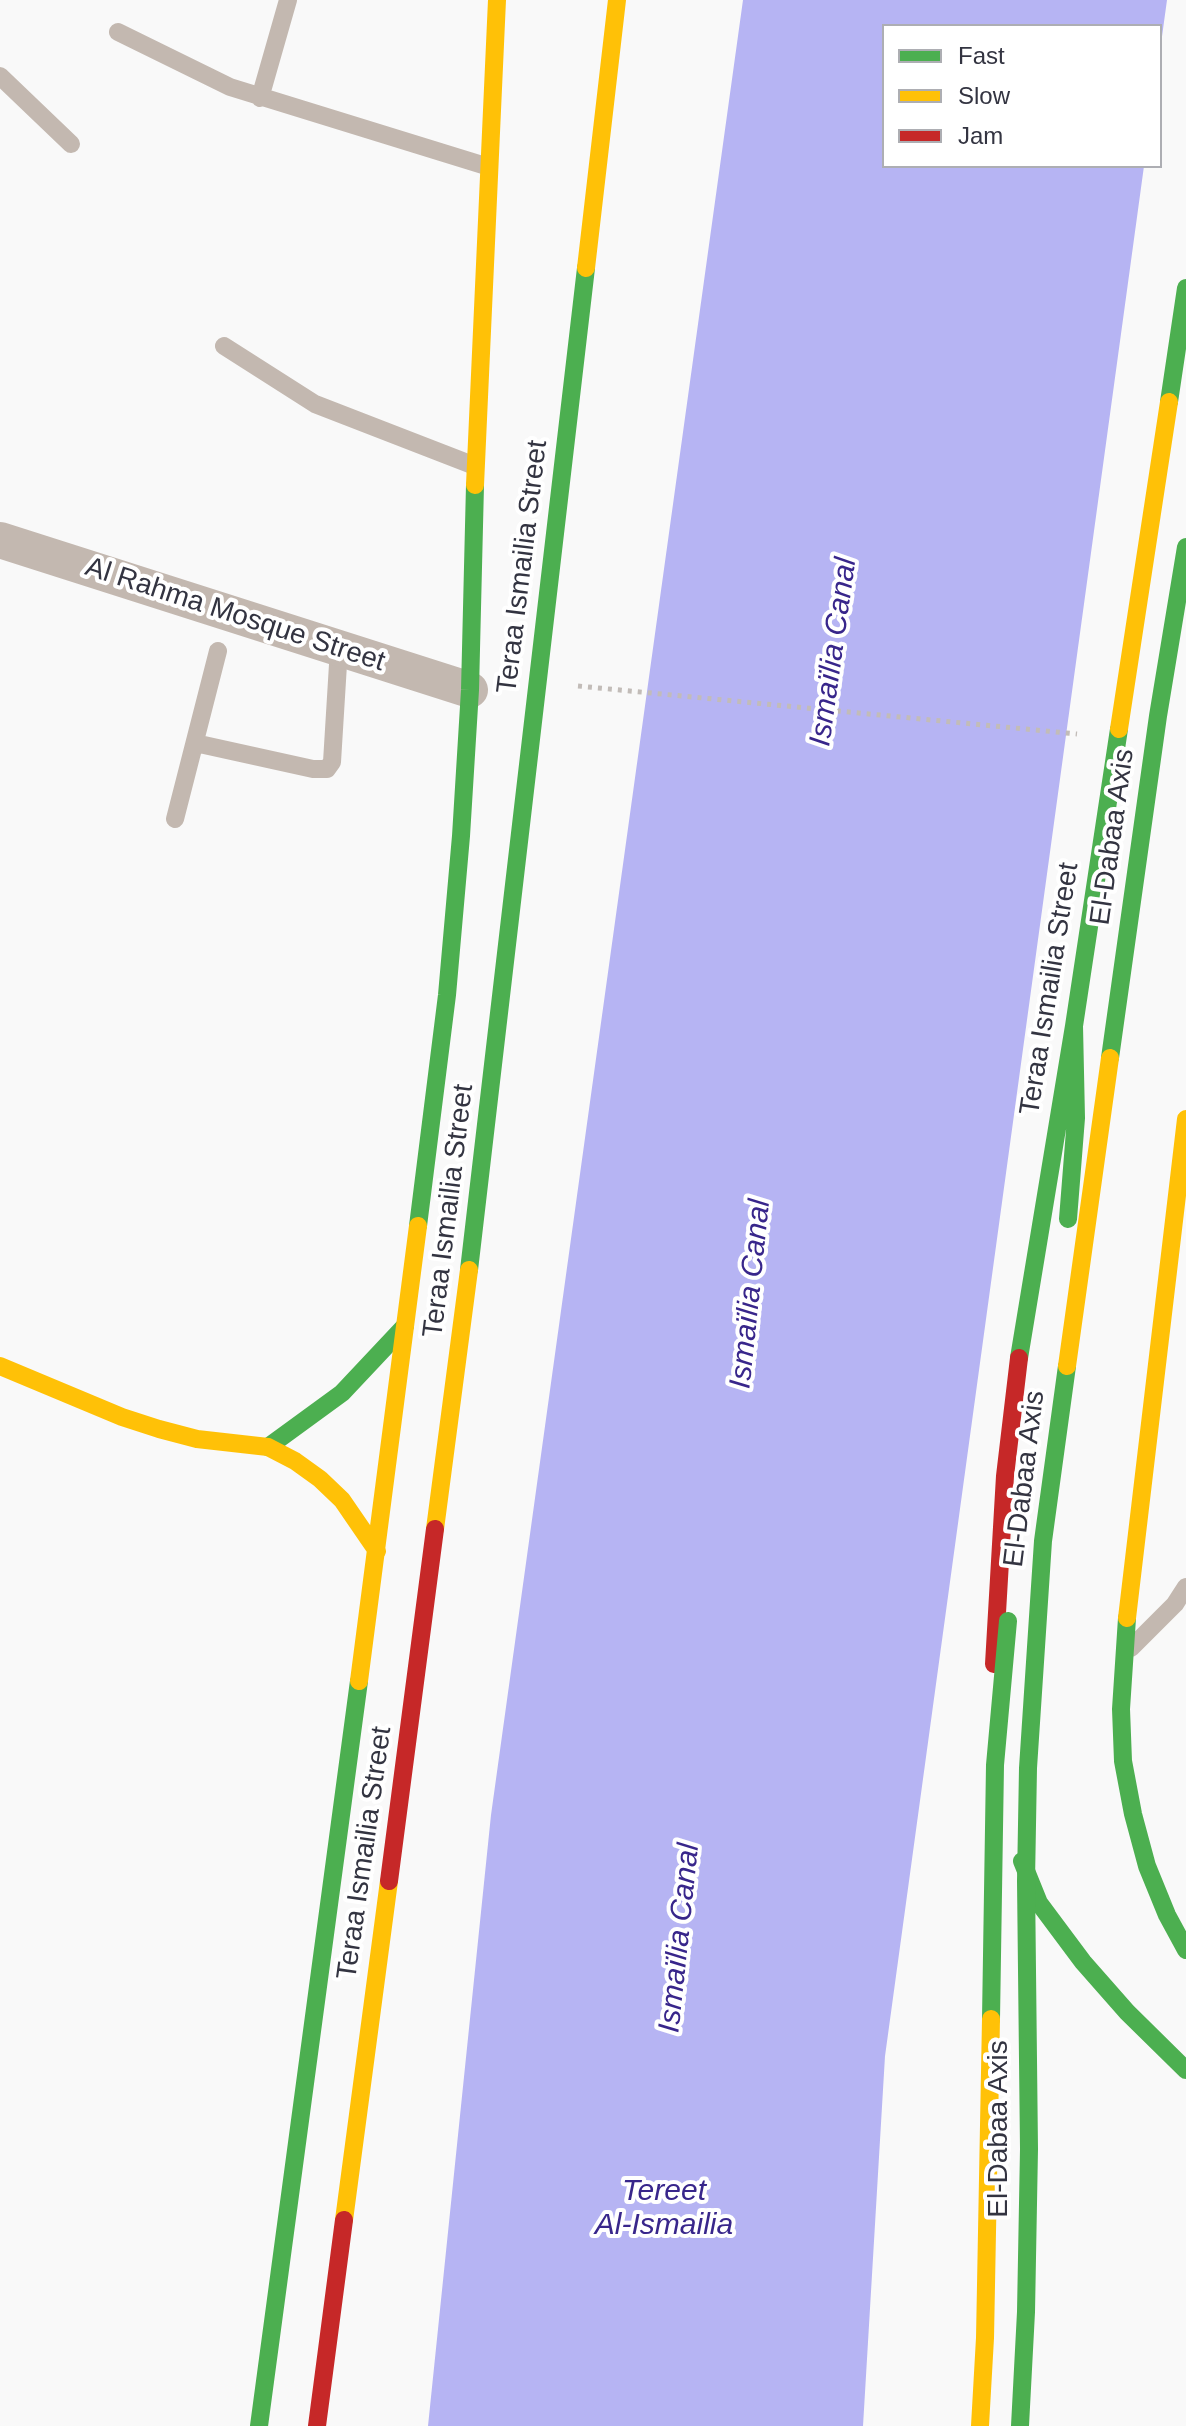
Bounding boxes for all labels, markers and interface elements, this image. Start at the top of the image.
legend [882,24,1162,168]
text: Fast [958,42,1005,69]
text: Slow [958,82,1010,109]
text: Jam [958,122,1003,149]
street label: Teraa Ismailia Street [491,438,555,696]
street label: Al Rahma Mosque Street [81,551,389,679]
water label: Ismaïlia Canal [803,555,865,749]
street label: El-Dabaa Axis [1084,747,1142,927]
street label: Teraa Ismailia Street [1013,860,1087,1118]
street label: Teraa Ismailia Street [417,1082,481,1340]
water label: Ismaïlia Canal [723,1198,779,1390]
street label: El-Dabaa Axis [998,1389,1052,1569]
street label: Teraa Ismailia Street [331,1724,399,1982]
water label: Ismaïlia Canal [652,1842,708,2034]
street label: El-Dabaa Axis [982,2040,1016,2218]
water label: Tereet Al-Ismailia [595,2174,733,2244]

